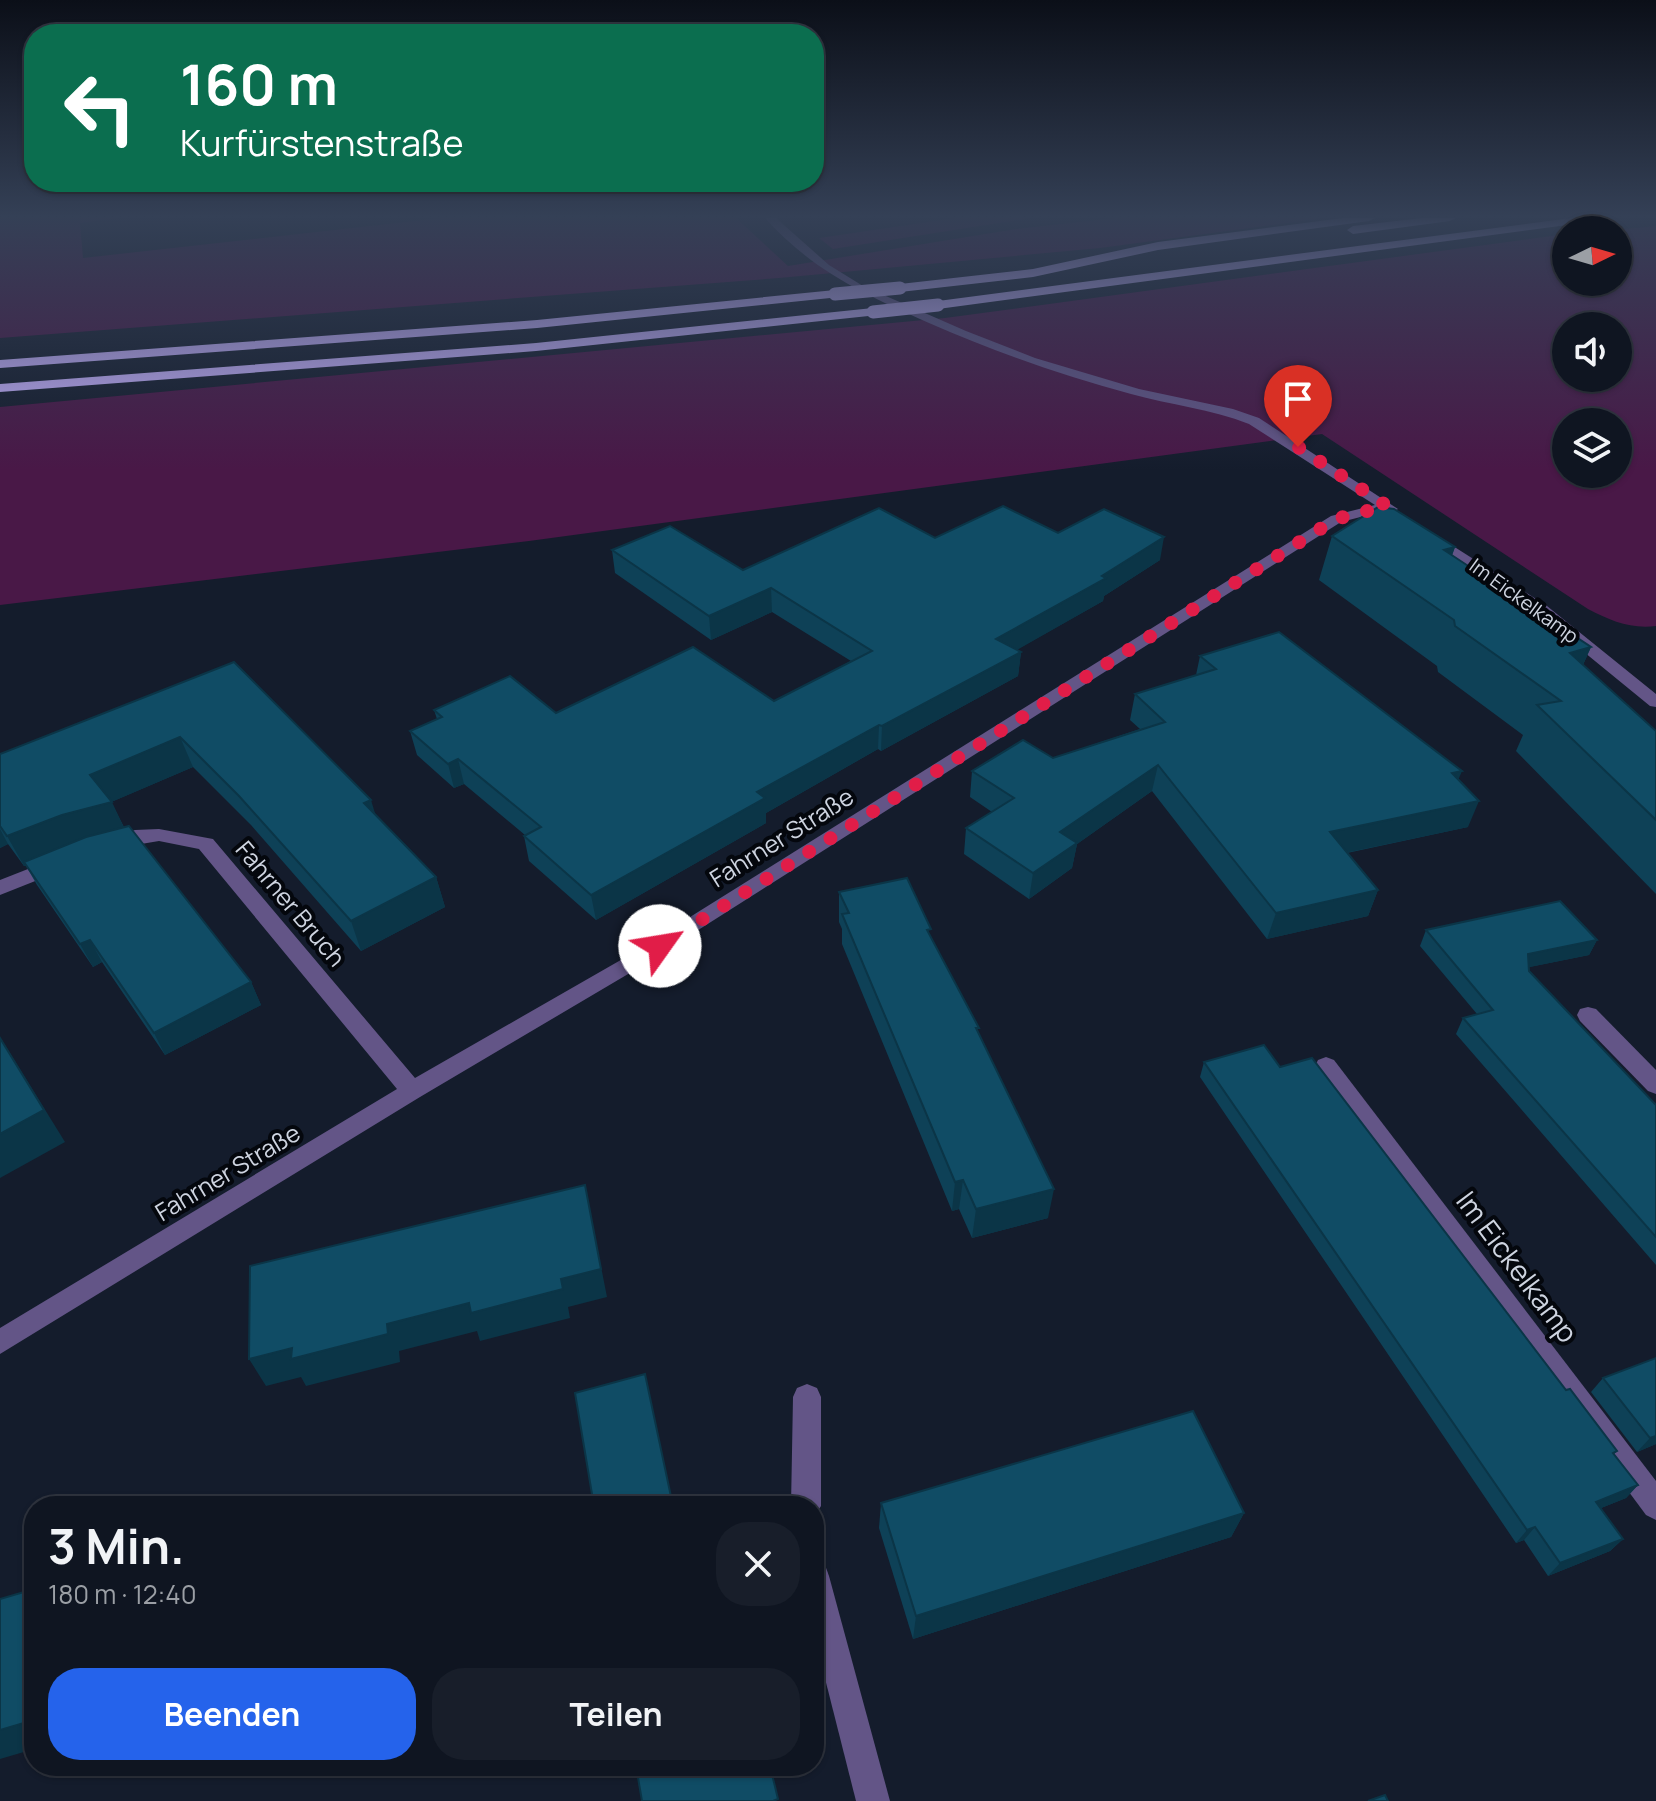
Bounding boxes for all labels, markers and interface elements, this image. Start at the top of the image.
text: 160 m [180,45,338,122]
icon: left [48,56,152,160]
text: Kurfürstenstraße [180,118,464,167]
north arrow [1552,216,1632,296]
map controls [1552,216,1632,488]
button: sound [1552,312,1632,392]
pin [1264,365,1332,447]
icon: arrive [1276,377,1320,421]
button: layers [1552,408,1632,488]
street label: Im Eickelkamp [1464,552,1584,649]
street label: Fahrner Straße [703,779,859,894]
street label: Fahrner Bruch [229,833,353,973]
position arrow [618,904,702,988]
street label: Fahrner Straße [149,1115,306,1228]
street label: Im Eickelkamp [1448,1183,1587,1350]
text: 3 Min. [48,1513,185,1578]
button: close [716,1522,800,1606]
text: 180 m · 12:40 [48,1576,197,1612]
button: Beenden [48,1668,416,1760]
button: Teilen [432,1668,800,1760]

